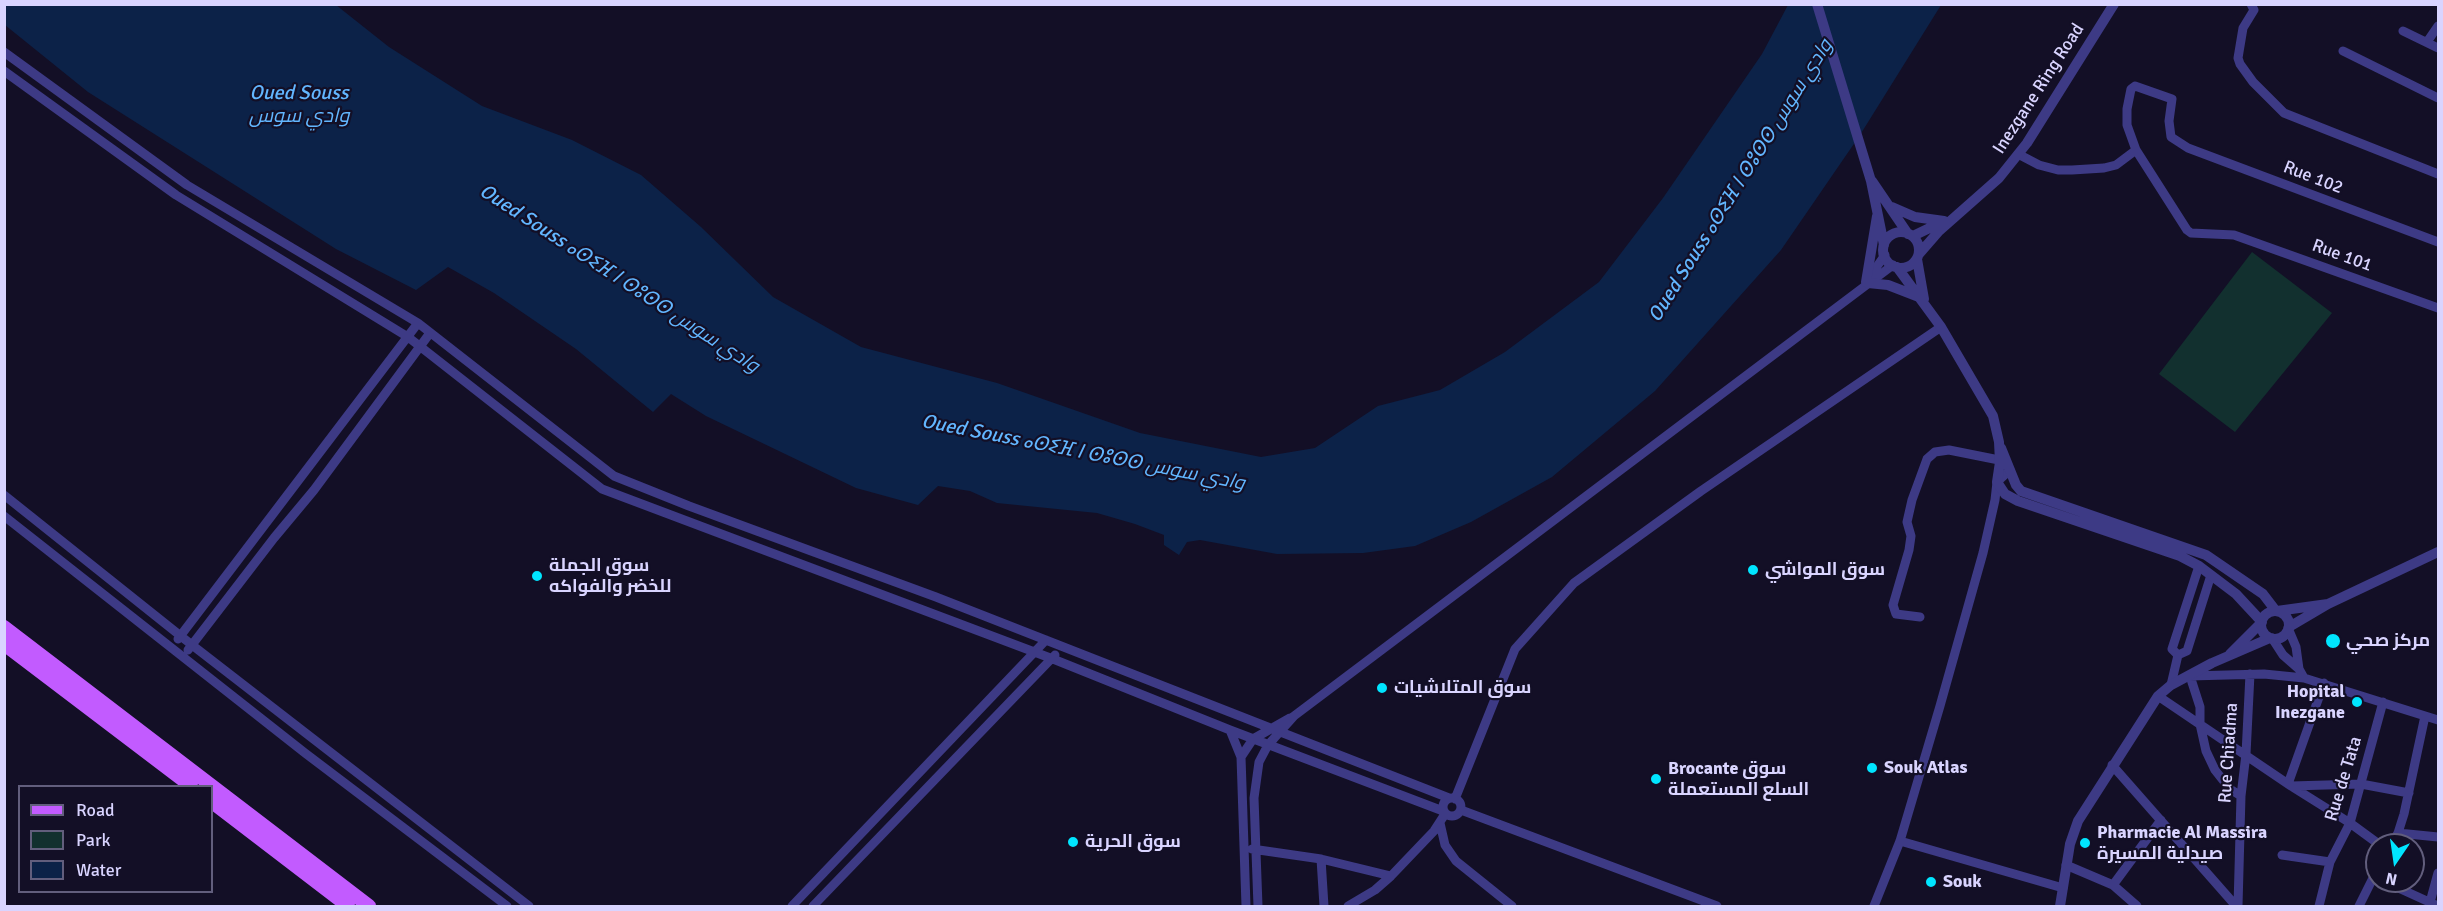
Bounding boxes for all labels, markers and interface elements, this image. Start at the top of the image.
street label: Inezgane Ring Road [1989,20,2089,158]
water label: Oued Souss ⴰⵙⵉⴼ ⵏ ⵙⵓⵙⵙ وادي سوس [1644,35,1838,327]
water label: Oued Souss وادي سوس [249,82,349,129]
street label: Rue 102 [2280,157,2346,199]
water label: Oued Souss ⴰⵙⵉⴼ ⵏ ⵙⵓⵙⵙ وادي سوس [475,179,763,379]
street label: Rue 101 [2309,235,2375,277]
water label: Oued Souss ⴰⵙⵉⴼ ⵏ ⵙⵓⵙⵙ وادي سوس [919,410,1247,496]
place label: سوق الجملة للخضر والفواكه [549,555,671,598]
place label: سوق المواشي [1765,559,1885,581]
marker: سوق المواشي [1746,563,1760,577]
marker: سوق الجملة للخضر والفواكه [530,569,544,583]
place label: مركز صحي [2346,630,2430,652]
marker: مركز صحي [2324,632,2342,650]
place label: سوق المتلاشيات [1394,677,1531,699]
marker: سوق المتلاشيات [1375,681,1389,695]
place label: Hopital Inezgane [2275,681,2345,724]
marker: Hopital Inezgane [2350,695,2364,709]
street label: Rue Chiadma [2215,702,2243,804]
street label: Rue de Tata [2321,734,2367,824]
place label: Souk Atlas [1884,757,1967,779]
place label: Brocante سوق السلع المستعملة [1668,758,1809,800]
marker: Souk Atlas [1865,761,1879,775]
marker: Brocante سوق السلع المستعملة [1649,772,1663,786]
legend [18,785,213,893]
text: Road [76,799,115,821]
place label: Pharmacie Al Massira صيدلية المسيرة [2097,822,2267,864]
text: Park [76,829,111,851]
place label: سوق الحرية [1085,831,1181,853]
north arrow [2365,833,2425,893]
marker: سوق الحرية [1066,835,1080,849]
marker: Pharmacie Al Massira صيدلية المسيرة [2078,836,2092,850]
text: Water [76,859,121,881]
text: N [2384,868,2399,890]
place label: Souk [1943,871,1982,893]
marker: Souk [1924,875,1938,889]

